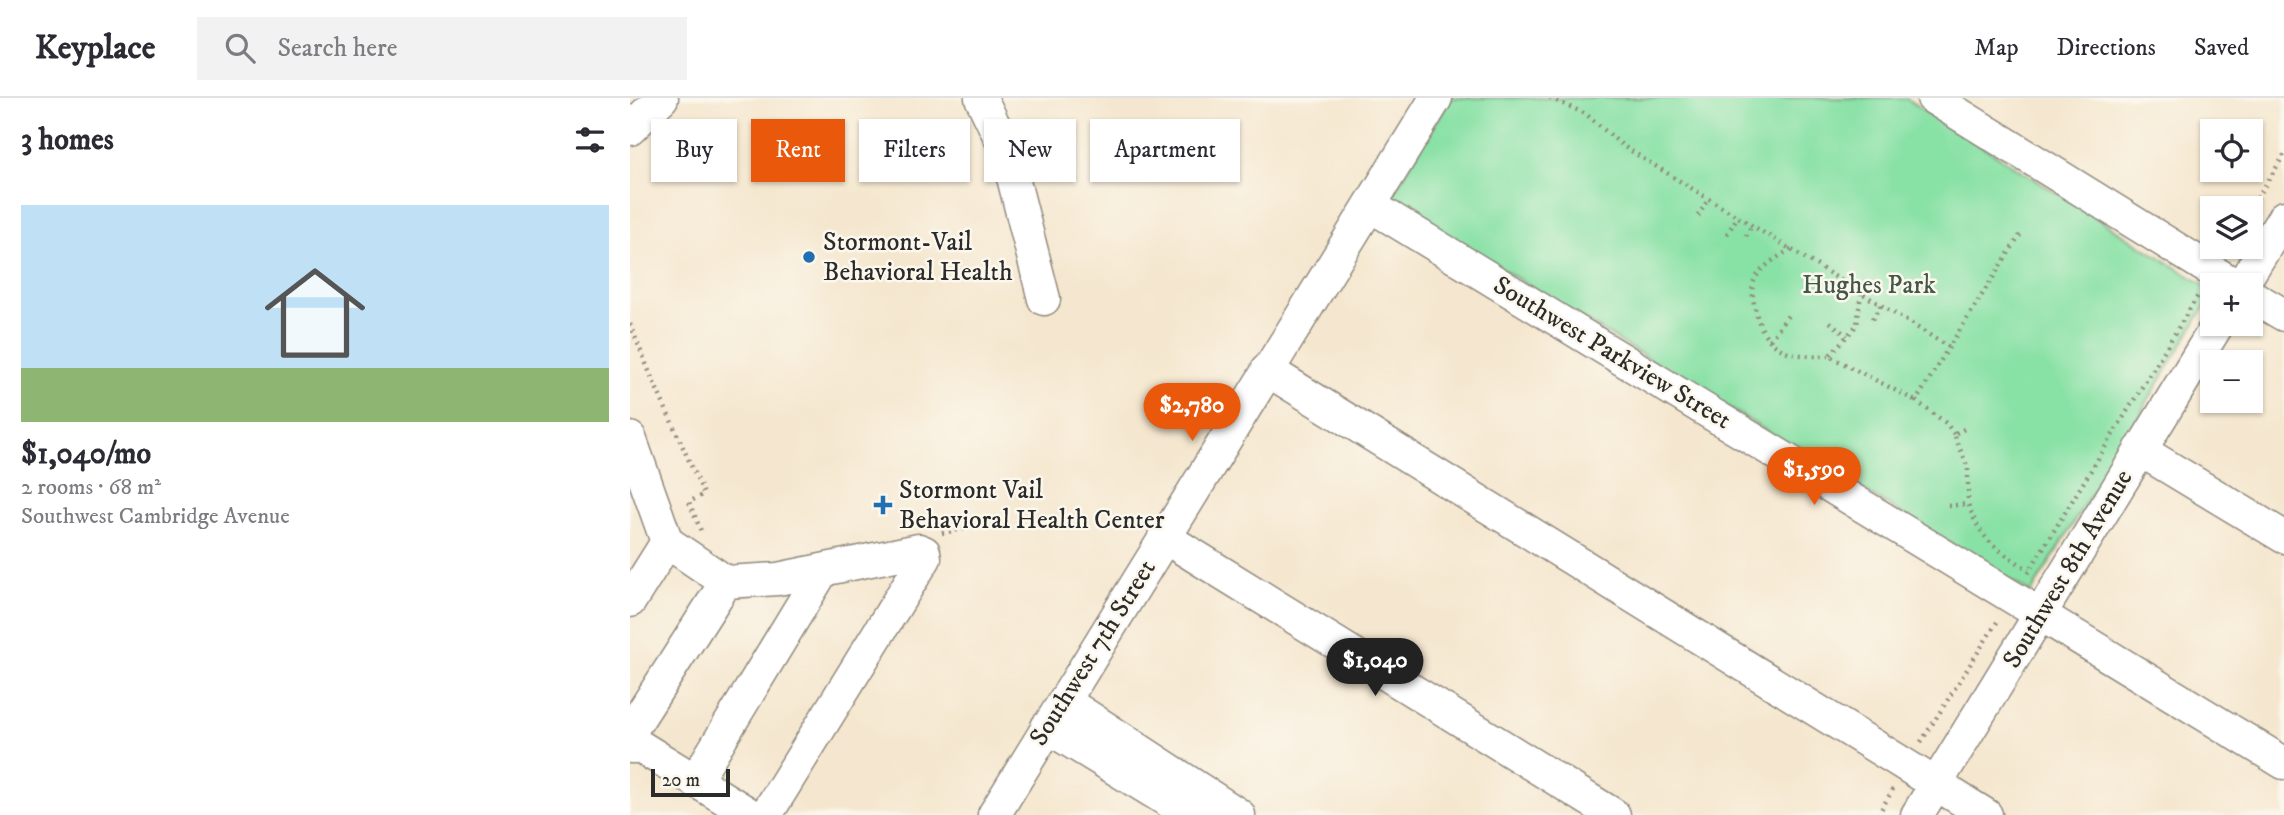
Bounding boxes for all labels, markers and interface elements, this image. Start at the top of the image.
search box [197,17,687,80]
text: Keyplace [35,28,155,69]
icon: search [221,29,259,67]
text: Search here [277,32,398,65]
text: Map [1974,33,2019,63]
text: Directions [2057,33,2156,63]
text: Saved [2194,33,2249,63]
chip: Buy [651,119,737,182]
chip: Rent [751,119,845,182]
chip: Filters [859,119,970,182]
chip: New [984,119,1076,182]
chip: Apartment [1090,119,1240,182]
map controls [2200,119,2263,413]
button: locate [2200,119,2263,182]
icon: filters [571,121,609,159]
text: 3 homes [21,122,114,159]
button: layers [2200,196,2263,259]
place label: Stormont-Vail Behavioral Health [823,226,1013,289]
marker: Stormont-Vail Behavioral Health [801,249,817,265]
icon: home [252,250,378,376]
street label: Southwest Parkview Street [1487,269,1737,437]
park label: Hughes Park [1802,269,1936,302]
button: + [2200,273,2263,336]
button: − [2200,350,2263,413]
pin: $2,780 [1135,384,1249,443]
text: $2,780 [1160,391,1224,420]
text: $1,040/mo [21,436,151,473]
pin: $1,590 [1757,448,1871,507]
text: $1,590 [1783,455,1845,484]
street label: Southwest 8th Avenue [1996,464,2140,674]
text: 2 rooms · 68 m² [21,473,161,502]
place label: Stormont Vail Behavioral Health Center [899,474,1165,537]
marker: Stormont Vail Behavioral Health Center [873,495,893,515]
text: Southwest Cambridge Avenue [21,502,290,531]
street label: Southwest 7th Street [1022,554,1164,752]
pin: $1,040 [1318,638,1432,698]
text: $1,040 [1342,646,1408,675]
scale bar [651,766,730,798]
text: 20 m [662,769,700,792]

